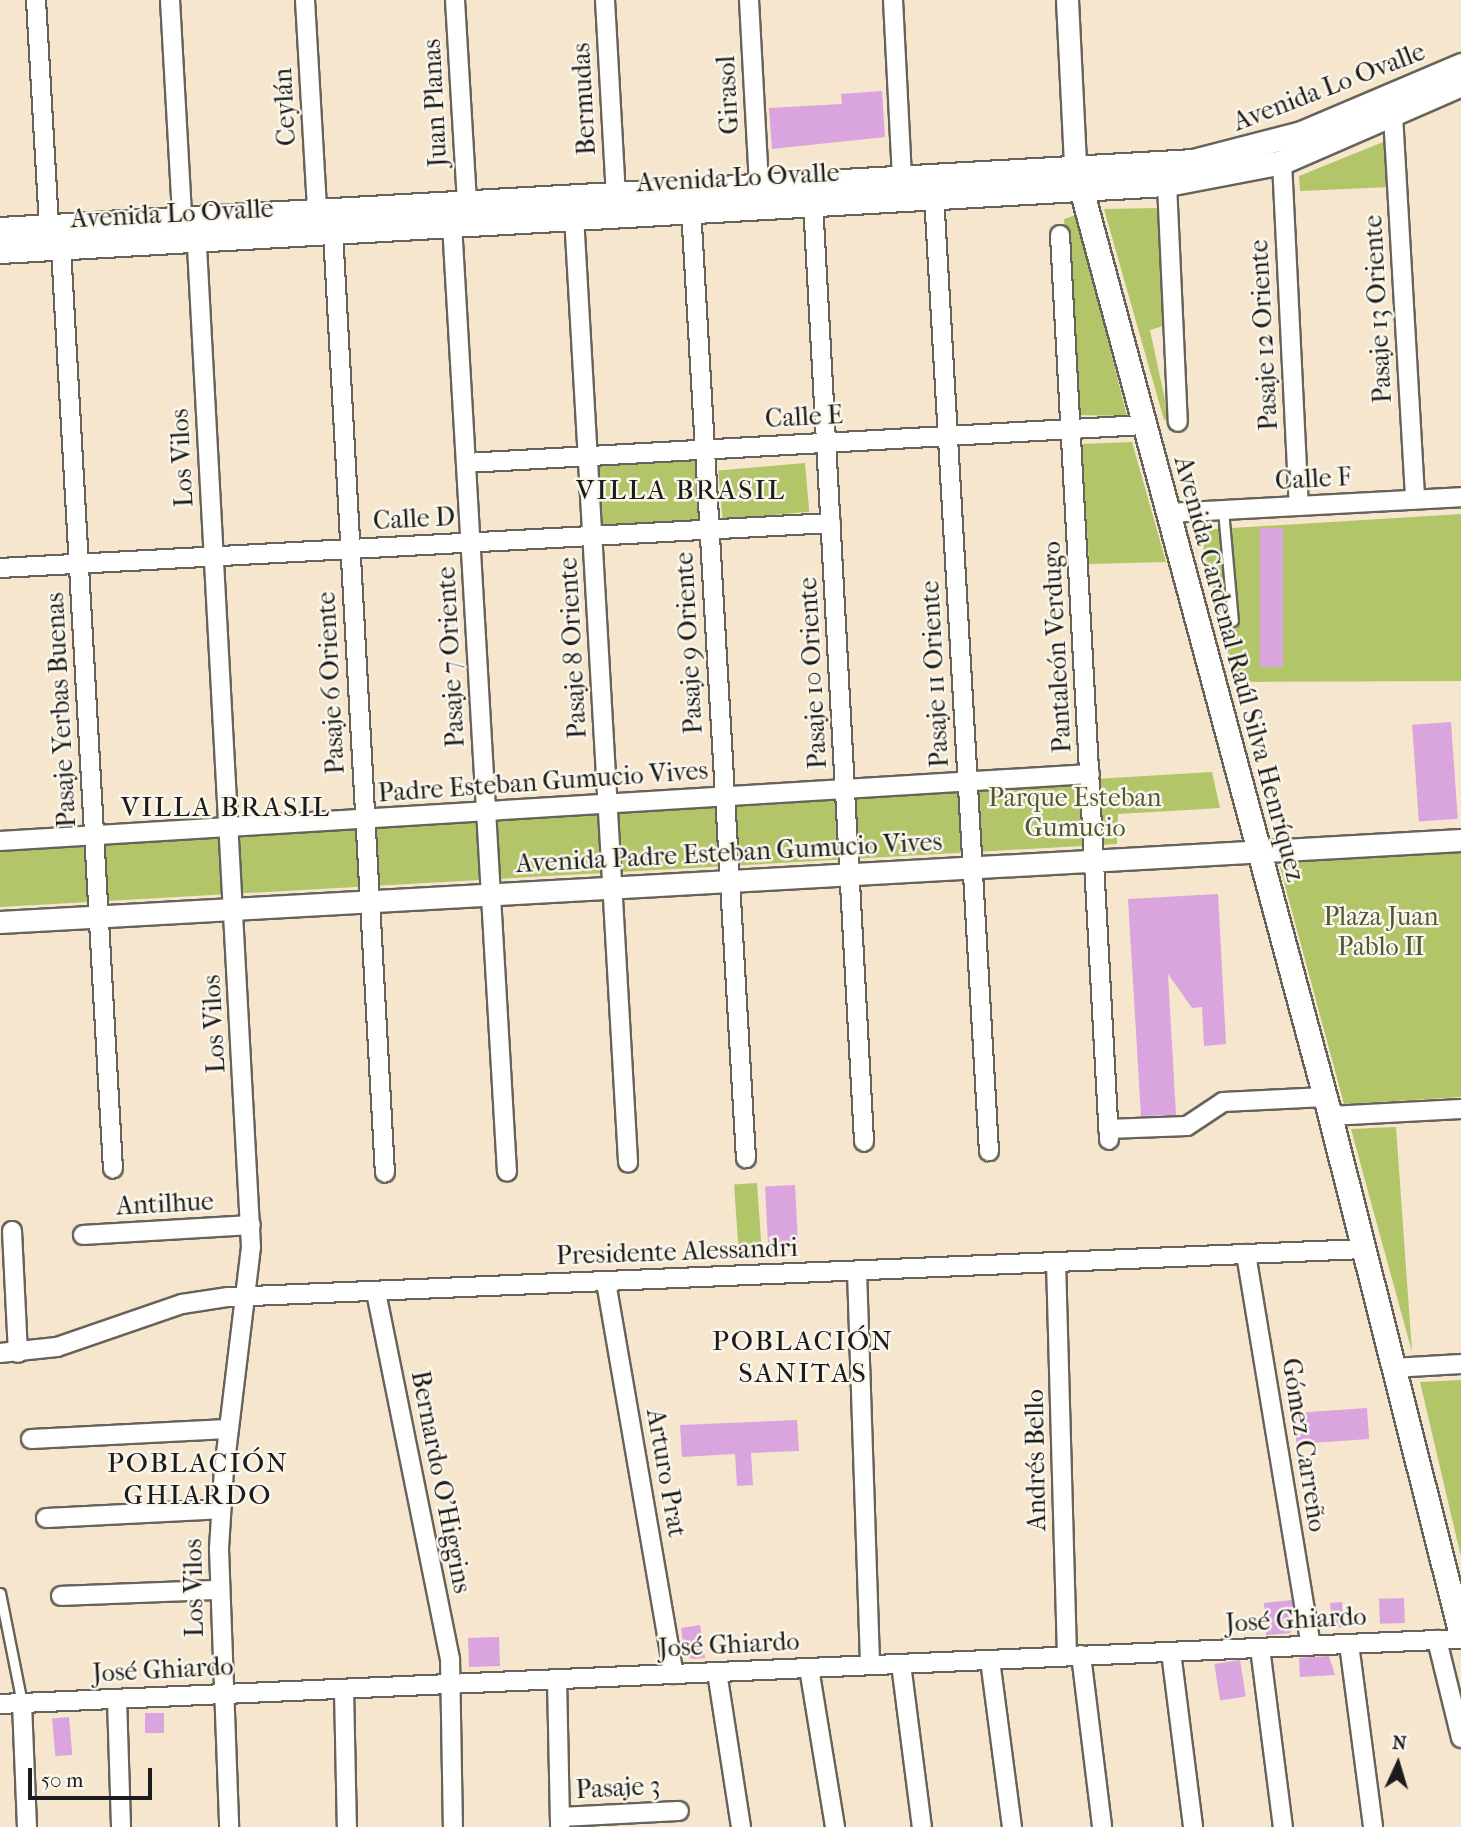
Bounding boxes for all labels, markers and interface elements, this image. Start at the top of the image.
street label: Avenida Lo Ovalle [1229,36,1429,138]
street label: Juan Planas [416,38,454,168]
street label: Bermudas [565,42,603,156]
street label: Girasol [710,55,746,135]
street label: Ceylán [267,67,303,147]
street label: Avenida Lo Ovalle [636,157,840,199]
street label: Avenida Lo Ovalle [70,193,274,235]
street label: Pasaje 13 Oriente [1357,214,1399,404]
street label: Pasaje 12 Oriente [1243,239,1285,431]
street label: Calle E [764,399,844,435]
street label: Los Vilos [164,408,200,508]
street label: Avenida Cardenal Raúl Silva Henríquez [1167,453,1311,885]
street label: Calle F [1274,461,1352,497]
district label: VILLA BRASIL [577,473,785,507]
street label: Calle D [372,501,456,537]
street label: Pantaleón Verdugo [1036,540,1078,754]
street label: Pasaje 9 Oriente [669,551,709,735]
street label: Pasaje 8 Oriente [553,556,593,740]
street label: Pasaje 7 Oriente [431,566,471,748]
street label: Pasaje 10 Oriente [792,576,834,770]
street label: Pasaje 11 Oriente [915,580,955,768]
street label: Pasaje 6 Oriente [311,591,351,775]
street label: Pasaje Yerbas Buenas [39,592,83,828]
street label: Padre Esteban Gumucio Vives [377,755,709,809]
park label: Parque Esteban Gumucio [988,782,1162,844]
district label: VILLA BRASIL [122,790,330,824]
street label: Avenida Padre Esteban Gumucio Vives [515,826,943,880]
park label: Plaza Juan Pablo II [1323,901,1439,962]
street label: Los Vilos [196,974,232,1074]
street label: Antilhue [115,1186,215,1222]
street label: Presidente Alessandri [556,1232,798,1272]
district label: POBLACIÓN SANITAS [713,1324,893,1390]
street label: Gómez Carreño [1275,1356,1333,1534]
street label: Bernardo O'Higgins [404,1368,478,1596]
street label: Andrés Bello [1019,1389,1053,1531]
street label: Arturo Prat [639,1406,693,1540]
district label: POBLACIÓN GHIARDO [108,1446,288,1512]
street label: Los Vilos [178,1538,210,1638]
street label: José Ghiardo [1225,1601,1367,1639]
street label: José Ghiardo [658,1626,800,1664]
street label: José Ghiardo [92,1651,234,1689]
north arrow [1363,1729,1433,1799]
text: N [1391,1732,1407,1755]
scale bar [32,1754,156,1798]
text: 50 m [41,1768,84,1792]
street label: Pasaje 3 [575,1770,661,1806]

